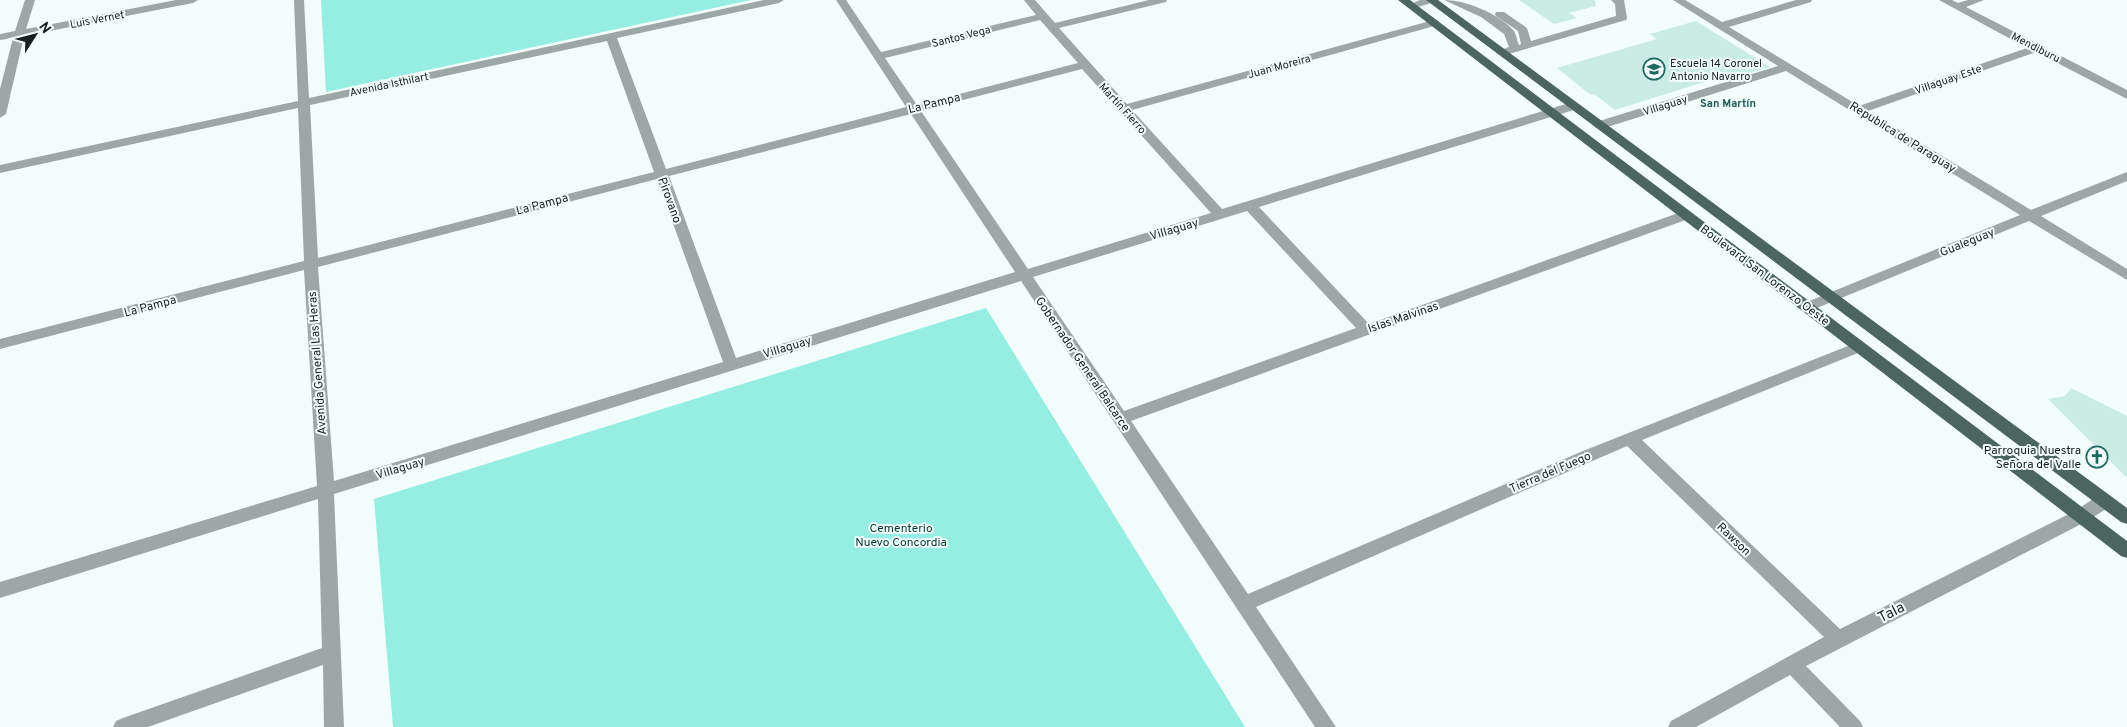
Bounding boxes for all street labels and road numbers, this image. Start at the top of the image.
street label: Luis Vernet [69,8,126,32]
street label: Santos Vega [930,23,992,51]
street label: Mendiburu [2009,30,2062,66]
street label: Juan Moreira [1246,52,1312,82]
street label: Villaguay Este [1913,62,1984,98]
street label: Avenida Isthilart [348,70,430,100]
street label: Martín Fierro [1096,80,1149,137]
street label: La Pampa [906,90,962,118]
street label: Villaguay [1641,93,1689,119]
street label: Republica de Paraguay [1846,99,1959,177]
street label: Pirovano [653,175,685,226]
street label: La Pampa [514,190,570,220]
street label: Villaguay [1148,215,1200,245]
street label: Boulevard San Lorenzo Oeste [1696,222,1832,330]
street label: Gualeguay [1938,225,1997,261]
street label: Avenida General Las Heras [305,291,331,435]
street label: La Pampa [122,292,178,322]
street label: Gobernador General Balcarce [1031,294,1133,435]
street label: Islas Malvinas [1366,298,1441,337]
street label: Villaguay [761,333,813,363]
street label: Tierra del Fuego [1507,448,1594,497]
street label: Villaguay [374,454,426,484]
street label: Rawson [1713,520,1754,560]
street label: Tala [1875,599,1908,628]

